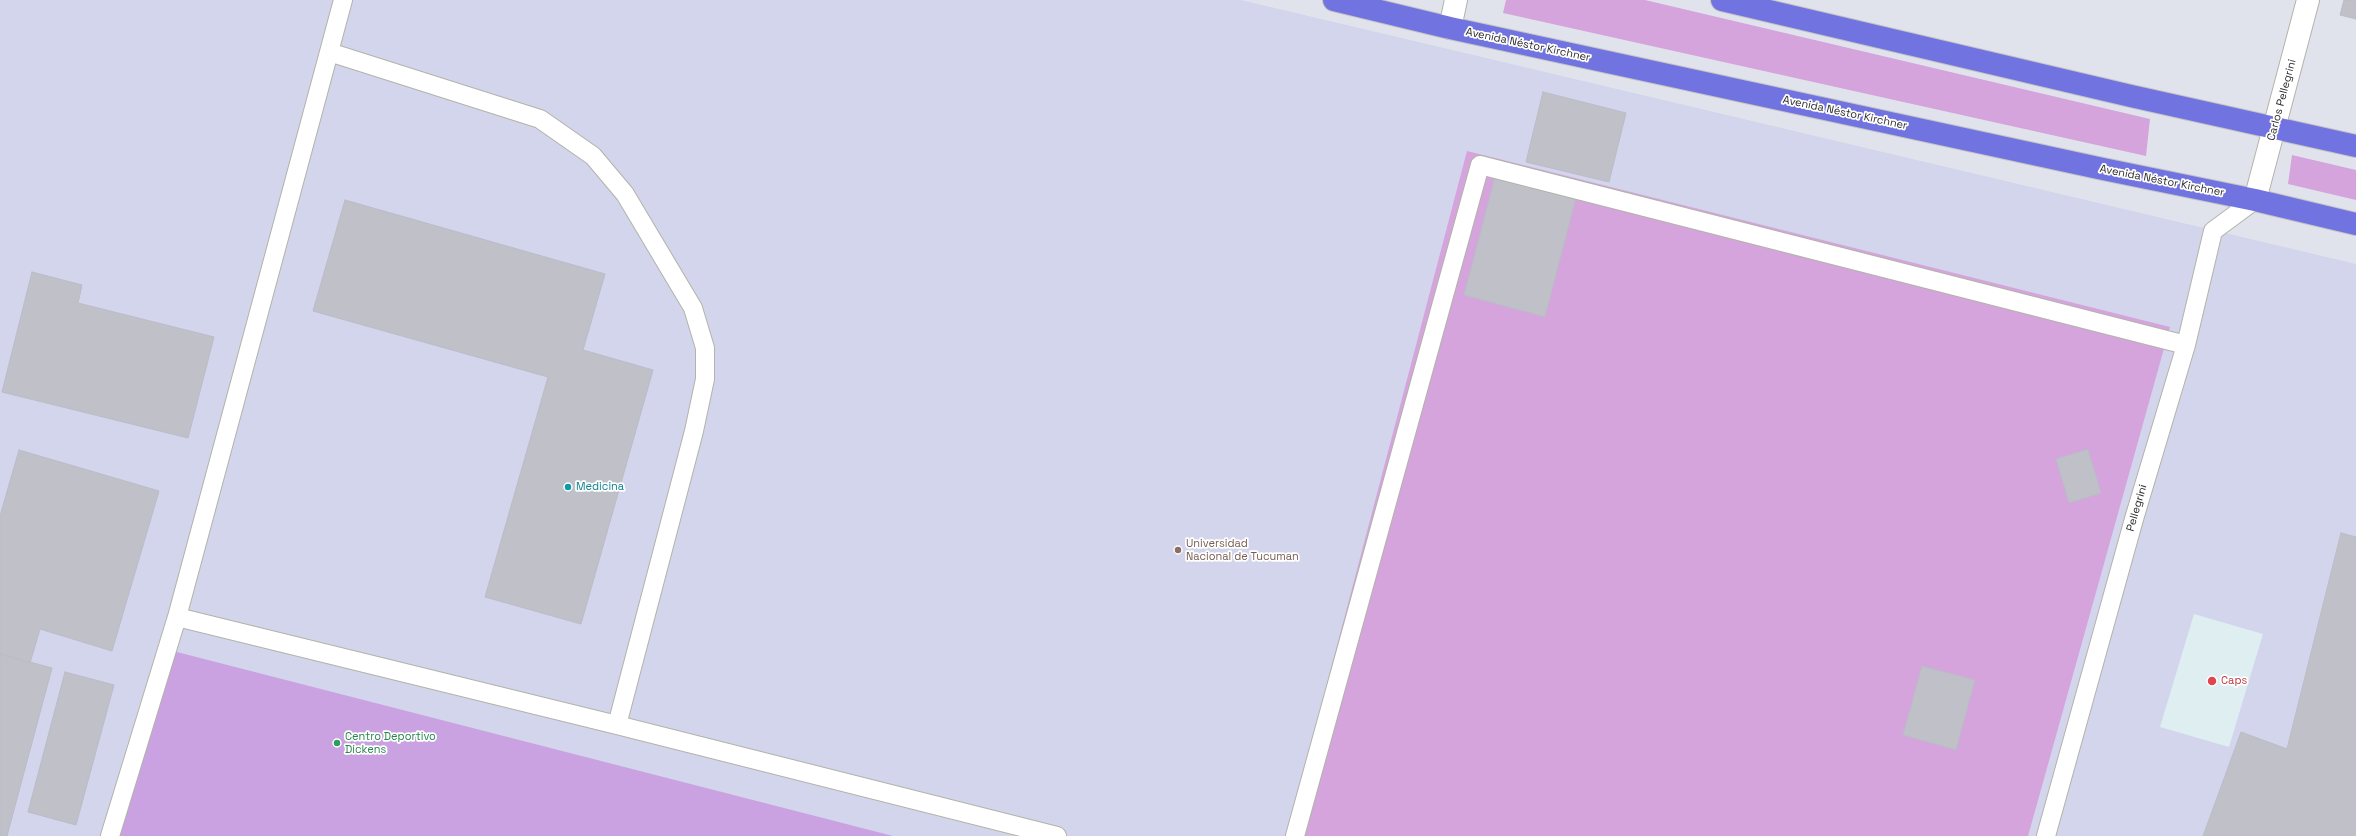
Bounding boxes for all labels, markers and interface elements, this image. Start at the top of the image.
street label: Avenida Néstor Kirchner [1465,25,1591,65]
street label: Carlos Pellegrini [2265,58,2299,142]
street label: Avenida Néstor Kirchner [1782,93,1908,133]
street label: Avenida Néstor Kirchner [2098,162,2226,200]
place label: Medicina [576,480,624,494]
marker: Medicina [563,482,573,492]
street label: Pellegrini [2124,483,2150,533]
place label: Universidad Nacional de Tucuman [1186,537,1299,563]
marker: Universidad Nacional de Tucuman [1173,545,1183,555]
place label: Caps [2221,674,2247,688]
marker: Caps [2206,675,2218,687]
place label: Centro Deportivo Dickens [345,730,436,756]
marker: Centro Deportivo Dickens [332,738,342,748]

